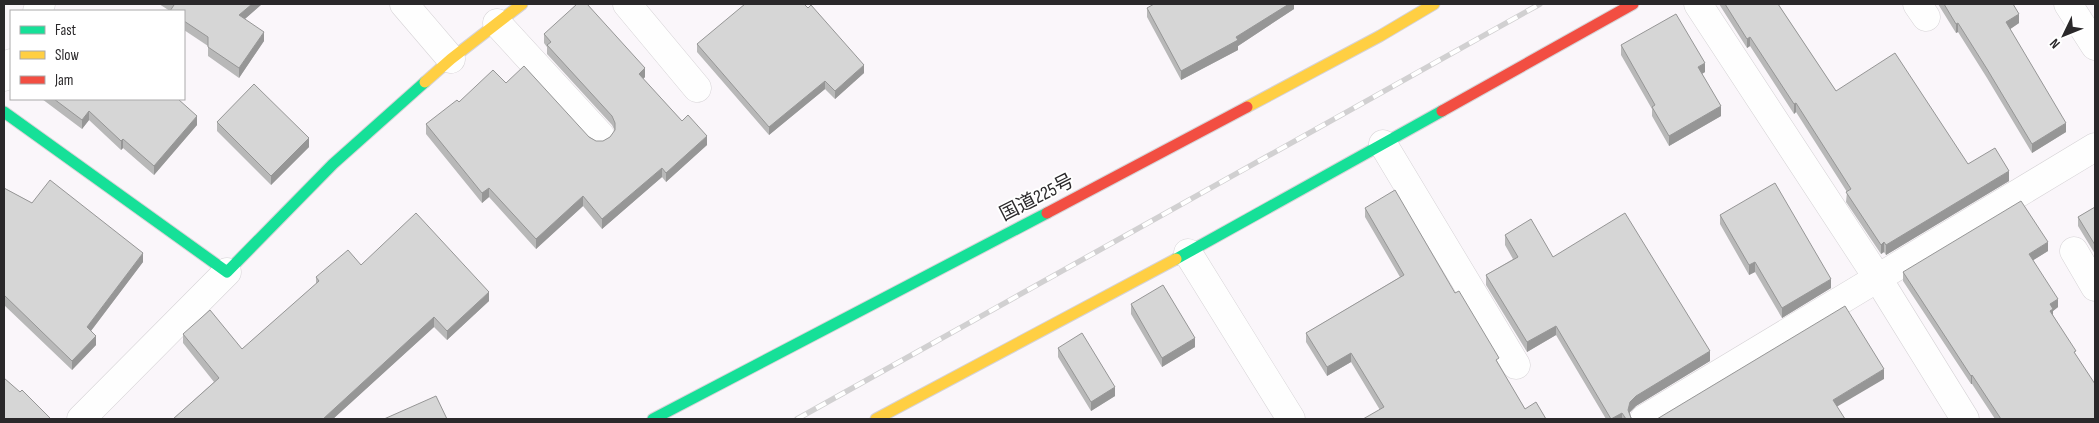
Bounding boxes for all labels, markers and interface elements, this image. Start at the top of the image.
legend [10,10,185,100]
north arrow [2039,10,2089,60]
text: Fast [55,21,77,40]
text: N [2046,35,2064,52]
text: Slow [55,46,79,65]
text: Jam [54,71,73,90]
street label: 国道225号 [996,170,1078,226]

